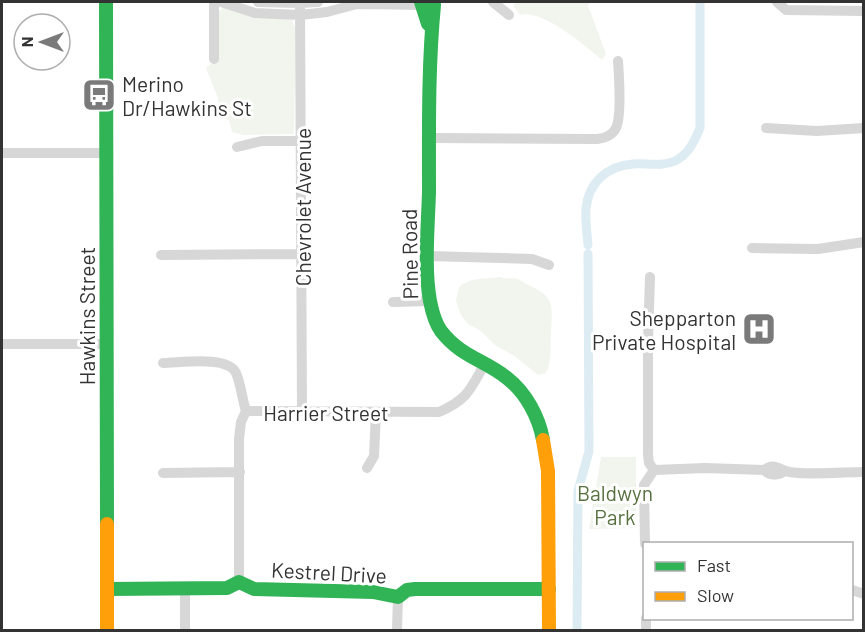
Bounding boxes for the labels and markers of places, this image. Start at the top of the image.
place label: Merino Dr/Hawkins St [122,71,252,120]
bus stop icon: Merino Dr/Hawkins St [81,77,117,113]
place label: Shepparton Private Hospital [592,305,736,354]
hospital icon: Shepparton Private Hospital [741,311,777,347]

